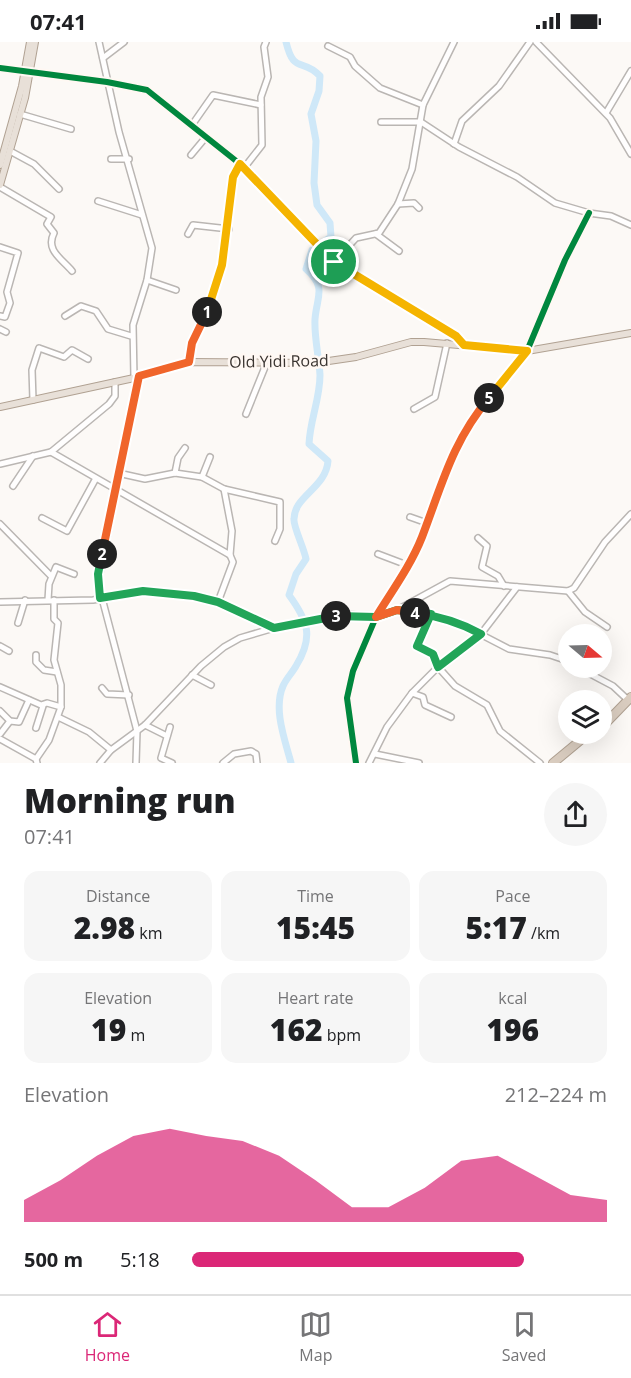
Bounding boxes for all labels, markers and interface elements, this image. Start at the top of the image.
text: 07:41 [30,6,87,36]
pin [308,236,359,287]
icon: arrive [317,245,350,278]
pin: 1 [192,297,222,327]
text: 1 [202,301,212,323]
street label: Old Yidi Road [229,349,329,373]
pin: 5 [474,383,504,413]
text: 5 [484,387,494,409]
pin: 2 [87,539,117,569]
text: 2 [97,543,107,565]
pin: 4 [400,598,430,628]
pin: 3 [321,601,351,631]
text: 4 [410,602,420,624]
text: 3 [331,605,341,627]
north arrow [558,624,612,678]
map controls [558,624,612,744]
button: layers [558,690,612,744]
text: Morning run [24,778,236,823]
button: share [544,783,607,846]
text: 07:41 [24,823,75,850]
text: Distance [86,885,150,907]
text: Time [297,885,334,907]
text: Pace [495,885,530,907]
text: 2.98 [74,907,135,948]
text: 15:45 [276,907,355,948]
text: 5:17 [465,907,527,948]
text: km [135,922,163,944]
text: /km [527,922,560,944]
text: Elevation [84,987,152,1009]
text: Heart rate [277,987,354,1009]
text: kcal [498,987,527,1009]
text: 19 [91,1009,126,1050]
text: 162 [270,1009,323,1050]
text: 196 [486,1009,539,1050]
text: m [126,1024,145,1046]
text: bpm [323,1024,361,1046]
text: Elevation [24,1081,109,1108]
text: 212–224 m [505,1081,607,1108]
text: 500 m [24,1246,83,1273]
text: 5:18 [120,1246,160,1273]
tab: Home [85,1308,130,1366]
tab: Map [299,1308,332,1366]
tab: Saved [502,1308,546,1366]

